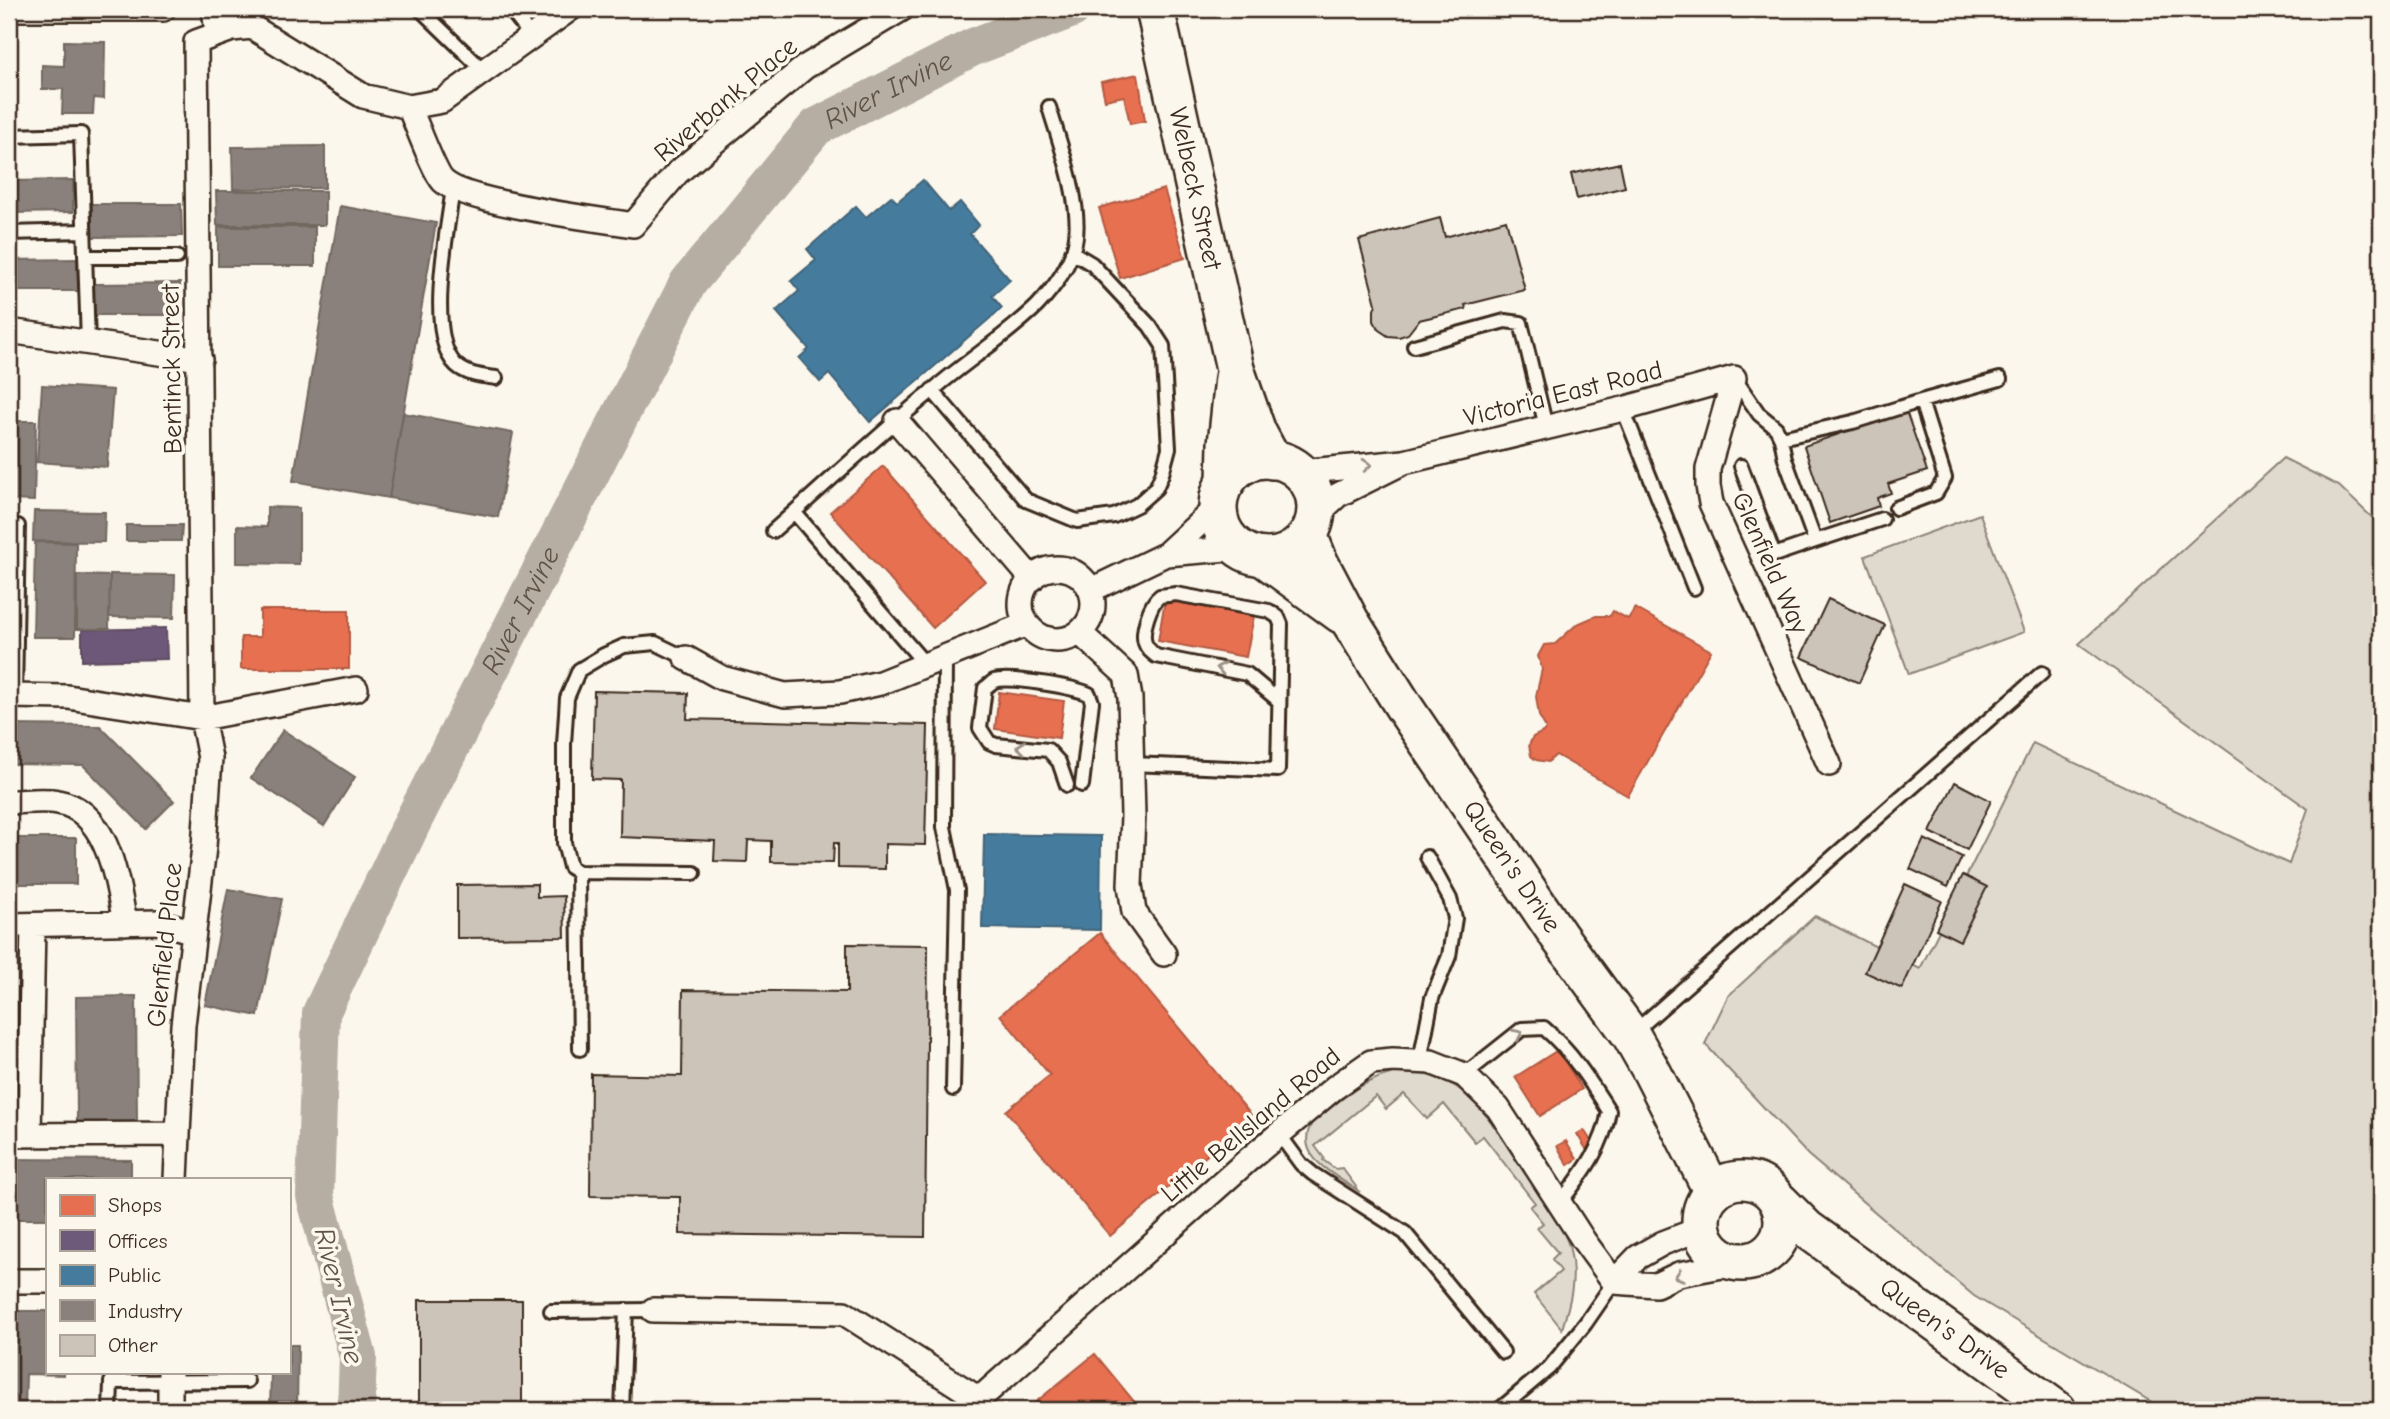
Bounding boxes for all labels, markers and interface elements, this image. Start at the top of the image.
street label: Riverbank Place [648,32,804,168]
water label: River Irvine [819,44,958,136]
street label: Welbeck Street [1162,105,1228,274]
street label: Bentinck Street [155,282,188,454]
street label: Victoria East Road [1461,355,1665,433]
one-way arrow [1362,458,1373,473]
street label: Glenfield Way [1725,488,1815,639]
water label: River Irvine [475,541,566,680]
one-way arrow [1215,662,1227,677]
one-way arrow [1015,740,1026,755]
street label: Queen's Drive [1457,795,1567,938]
street label: Glenfield Place [141,861,189,1029]
one-way arrow [1511,1029,1524,1043]
street label: Little Bellsland Road [1155,1041,1347,1209]
legend [46,1178,290,1374]
text: Shops [108,1193,162,1217]
water label: River Irvine [308,1225,370,1367]
text: Offices [108,1229,167,1253]
text: Public [108,1263,161,1287]
one-way arrow [1673,1267,1685,1282]
street label: Queen's Drive [1874,1272,2015,1386]
text: Industry [108,1299,183,1323]
text: Other [108,1333,158,1357]

